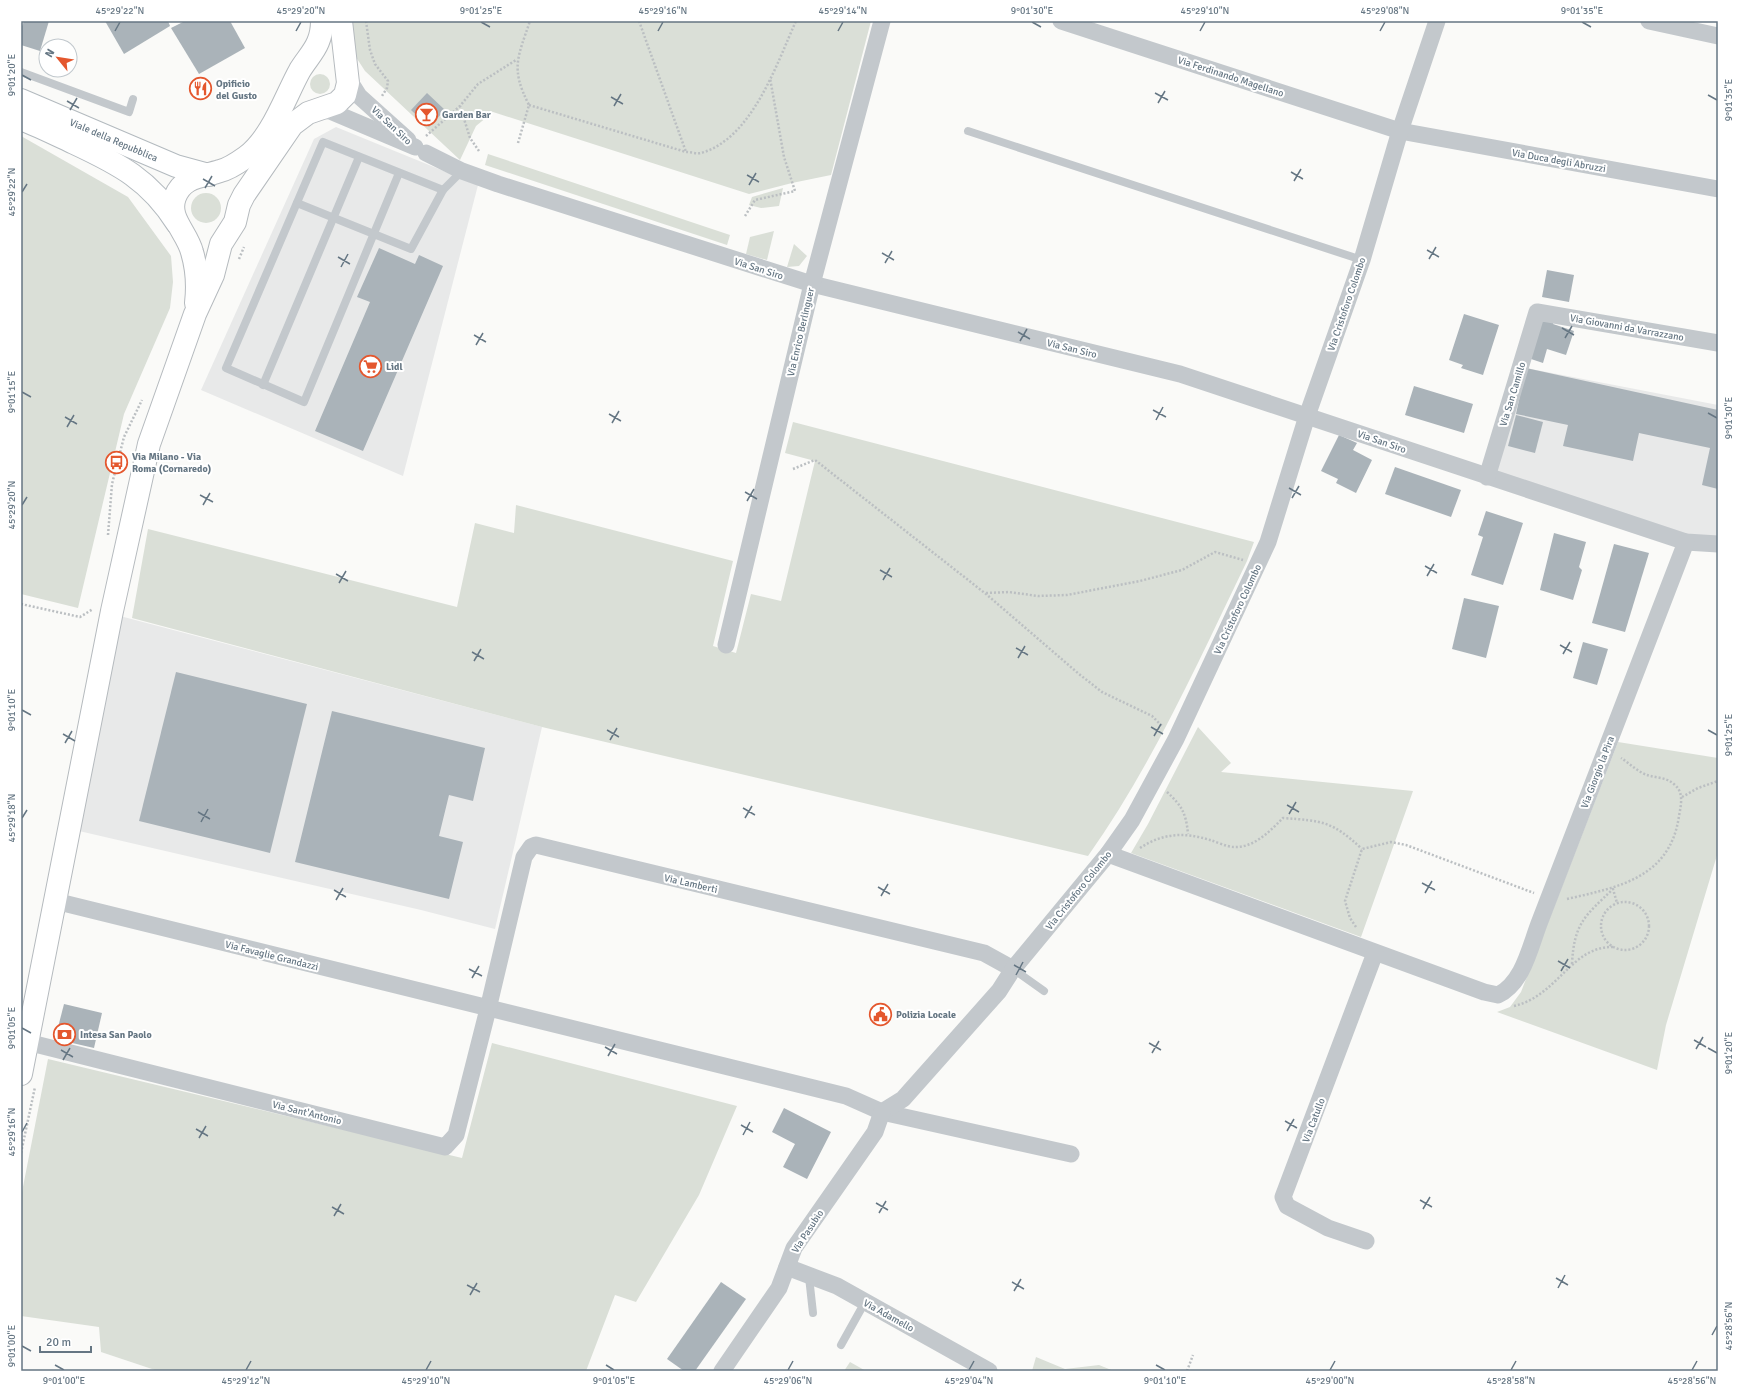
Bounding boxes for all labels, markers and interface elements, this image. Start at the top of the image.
text: 45°29'22"N [96,5,144,17]
text: 45°29'20"N [277,5,325,17]
text: 9°01'25"E [460,5,502,17]
text: 45°29'16"N [639,5,687,17]
text: 45°29'14"N [819,5,867,17]
text: 9°01'30"E [1011,5,1053,17]
text: 45°29'10"N [1181,5,1229,17]
text: 45°29'08"N [1361,5,1409,17]
text: 9°01'35"E [1561,5,1603,17]
north arrow [38,38,78,78]
text: N [42,47,57,60]
text: 9°01'20"E [6,54,18,96]
street label: Via Ferdinando Magellano [1176,54,1285,100]
restaurant icon: Opificio del Gusto [187,76,213,102]
place label: Opificio del Gusto [216,78,257,102]
text: 9°01'35"E [1723,79,1735,121]
bar icon: Garden Bar [413,101,439,127]
street label: Via San Siro [369,104,414,147]
place label: Garden Bar [442,109,491,121]
street label: Viale della Repubblica [68,116,159,165]
street label: Via Duca degli Abruzzi [1511,147,1607,175]
text: 45°29'22"N [6,168,18,216]
street label: Via San Siro [733,255,785,283]
street label: Via Cristoforo Colombo [1325,256,1369,353]
street label: Via Enrico Berlinguer [785,286,817,378]
street label: Via Giovanni da Varrazzano [1569,312,1685,344]
street label: Via San Siro [1046,337,1098,361]
supermarket icon: Lidl [358,353,384,379]
place label: Lidl [386,361,403,373]
street label: Via San Camillo [1497,361,1528,428]
text: 9°01'15"E [6,371,18,413]
text: 9°01'30"E [1723,397,1735,439]
street label: Via San Siro [1356,428,1408,456]
bus stop icon: Via Milano - Via Roma (Cornaredo) [103,449,129,475]
place label: Via Milano - Via Roma (Cornaredo) [132,451,212,475]
text: 45°29'20"N [6,481,18,529]
street label: Via Cristoforo Colombo [1212,562,1264,656]
text: 9°01'10"E [6,689,18,731]
text: 9°01'25"E [1723,714,1735,756]
street label: Via Giorgio la Pira [1579,735,1617,810]
text: 45°29'18"N [6,794,18,842]
street label: Via Cristoforo Colombo [1043,849,1114,933]
street label: Via Lamberti [663,872,719,896]
street label: Via Favaglie Grandazzi [224,939,320,973]
public building icon: Polizia Locale [868,1001,894,1027]
text: 9°01'05"E [6,1007,18,1049]
place label: Polizia Locale [896,1009,956,1021]
bank icon: Intesa San Paolo [52,1021,78,1047]
place label: Intesa San Paolo [80,1029,152,1041]
text: 9°01'20"E [1723,1032,1735,1074]
street label: Via Catullo [1300,1097,1328,1144]
street label: Via Sant'Antonio [271,1099,343,1127]
text: 45°29'16"N [6,1108,18,1156]
street label: Via Pasubio [789,1208,826,1255]
street label: Via Adamello [861,1297,916,1335]
text: 45°28'56"N [1723,1302,1735,1350]
text: 9°01'00"E [6,1325,18,1367]
scale bar [40,1328,91,1354]
text: 20 m [46,1335,71,1350]
text: 9°01'00"E [43,1375,85,1387]
text: 45°29'12"N [222,1375,270,1387]
text: 45°29'10"N [402,1375,450,1387]
text: 9°01'05"E [593,1375,635,1387]
text: 45°29'06"N [764,1375,812,1387]
text: 45°29'04"N [945,1375,993,1387]
text: 9°01'10"E [1144,1375,1186,1387]
text: 45°29'00"N [1306,1375,1354,1387]
text: 45°28'58"N [1487,1375,1535,1387]
text: 45°28'56"N [1668,1375,1716,1387]

